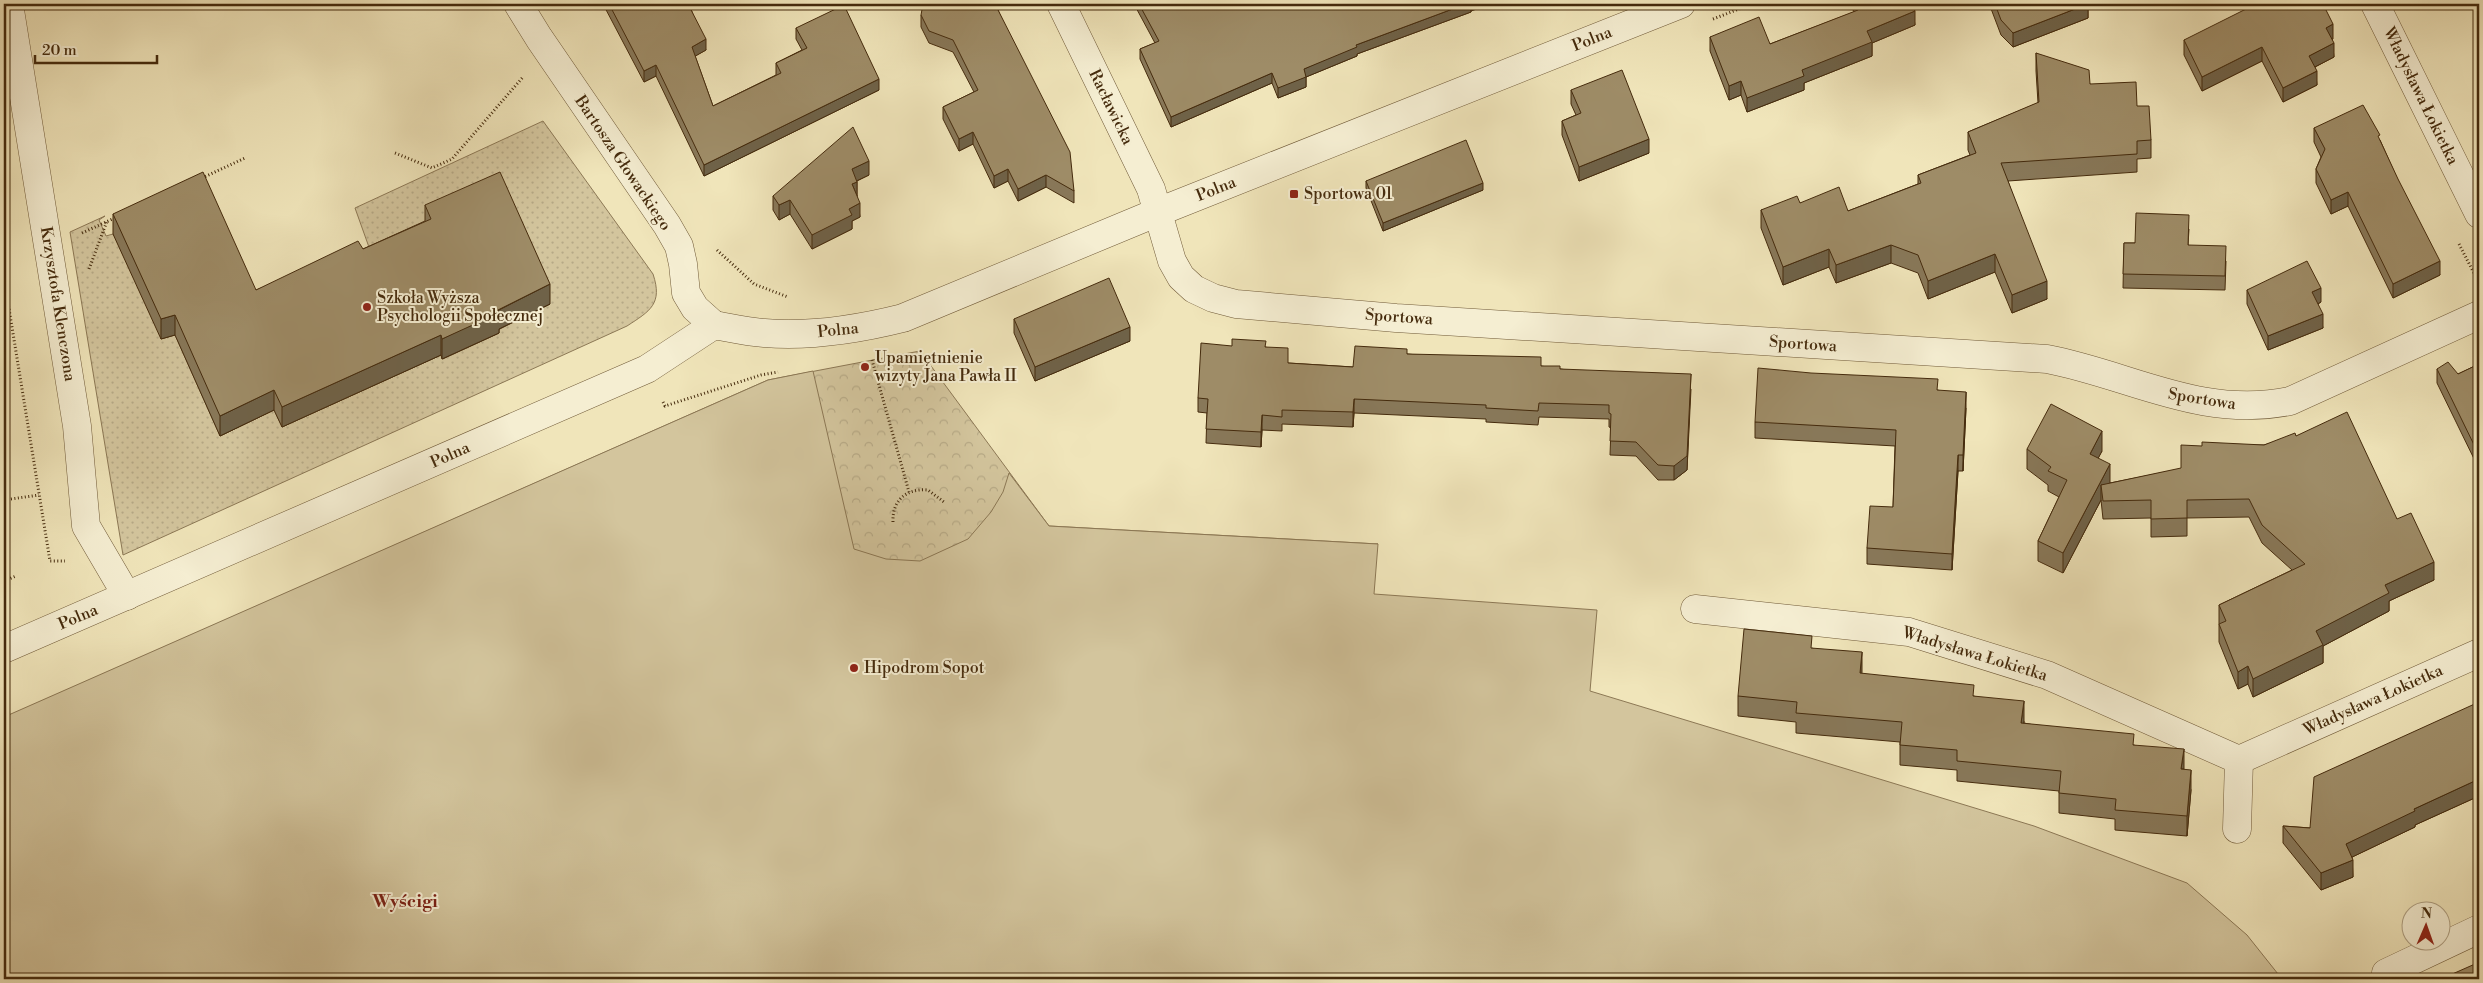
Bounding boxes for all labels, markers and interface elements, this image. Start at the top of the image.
street label: Polna [1569,22,1616,56]
street label: Władysława Łokietka [2379,23,2463,169]
scale bar [35,32,158,64]
text: 20 m [42,41,77,60]
street label: Racławicka [1084,66,1138,149]
street label: Bartosza Głowackiego [570,91,676,234]
street label: Polna [1193,172,1240,206]
place label: Sportowa 01 [1304,184,1393,204]
marker: Sportowa 01 [1288,188,1300,200]
street label: Krzysztofa Klenczona [36,225,80,384]
place label: Szkoła Wyższa Psychologii Społecznej [377,288,543,326]
marker: Szkoła Wyższa Psychologii Społecznej [361,301,373,313]
street label: Sportowa [1364,305,1435,329]
street label: Polna [816,318,860,342]
street label: Sportowa [1768,332,1839,356]
place label: Upamiętnienie wizyty Jana Pawła II [874,348,1017,386]
marker: Upamiętnienie wizyty Jana Pawła II [859,361,871,373]
street label: Sportowa [2167,384,2238,414]
street label: Polna [427,437,474,473]
street label: Polna [55,599,102,634]
street label: Władysława Łokietka [1899,622,2051,686]
place label: Hipodrom Sopot [864,658,985,678]
street label: Władysława Łokietka [2299,660,2447,740]
marker: Hipodrom Sopot [848,662,860,674]
district label: Wyścigi [371,890,438,913]
north arrow [2400,900,2450,950]
text: N [2421,905,2432,923]

